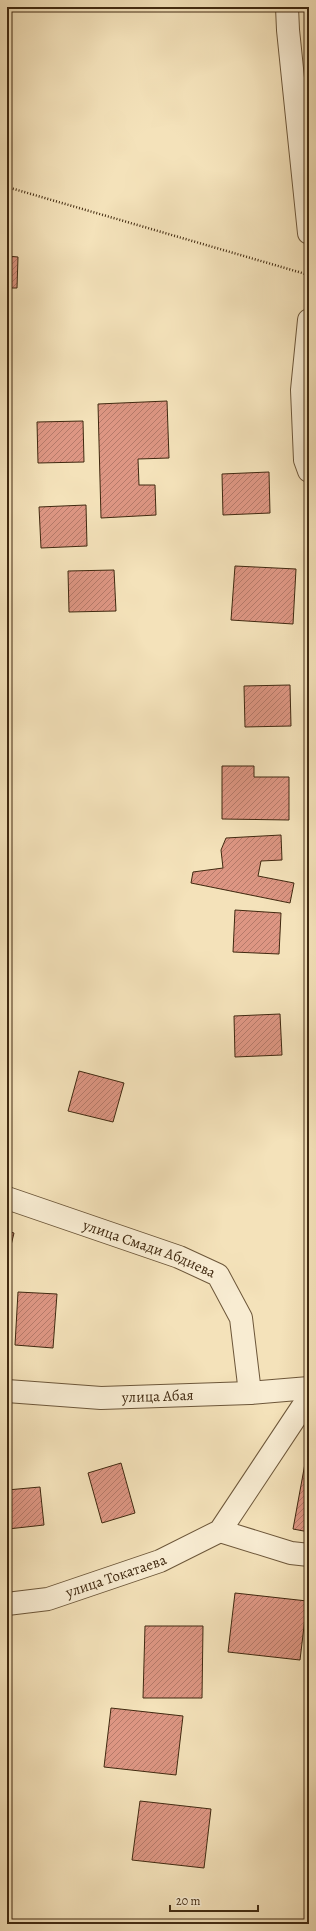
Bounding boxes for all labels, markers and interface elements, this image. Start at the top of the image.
street label: улица Смади Абдиева [79,1214,219,1283]
street label: улица Абая [120,1385,194,1407]
street label: улица Токатаева [62,1549,170,1603]
scale bar [170,1887,258,1913]
text: 20 m [176,1893,200,1909]

